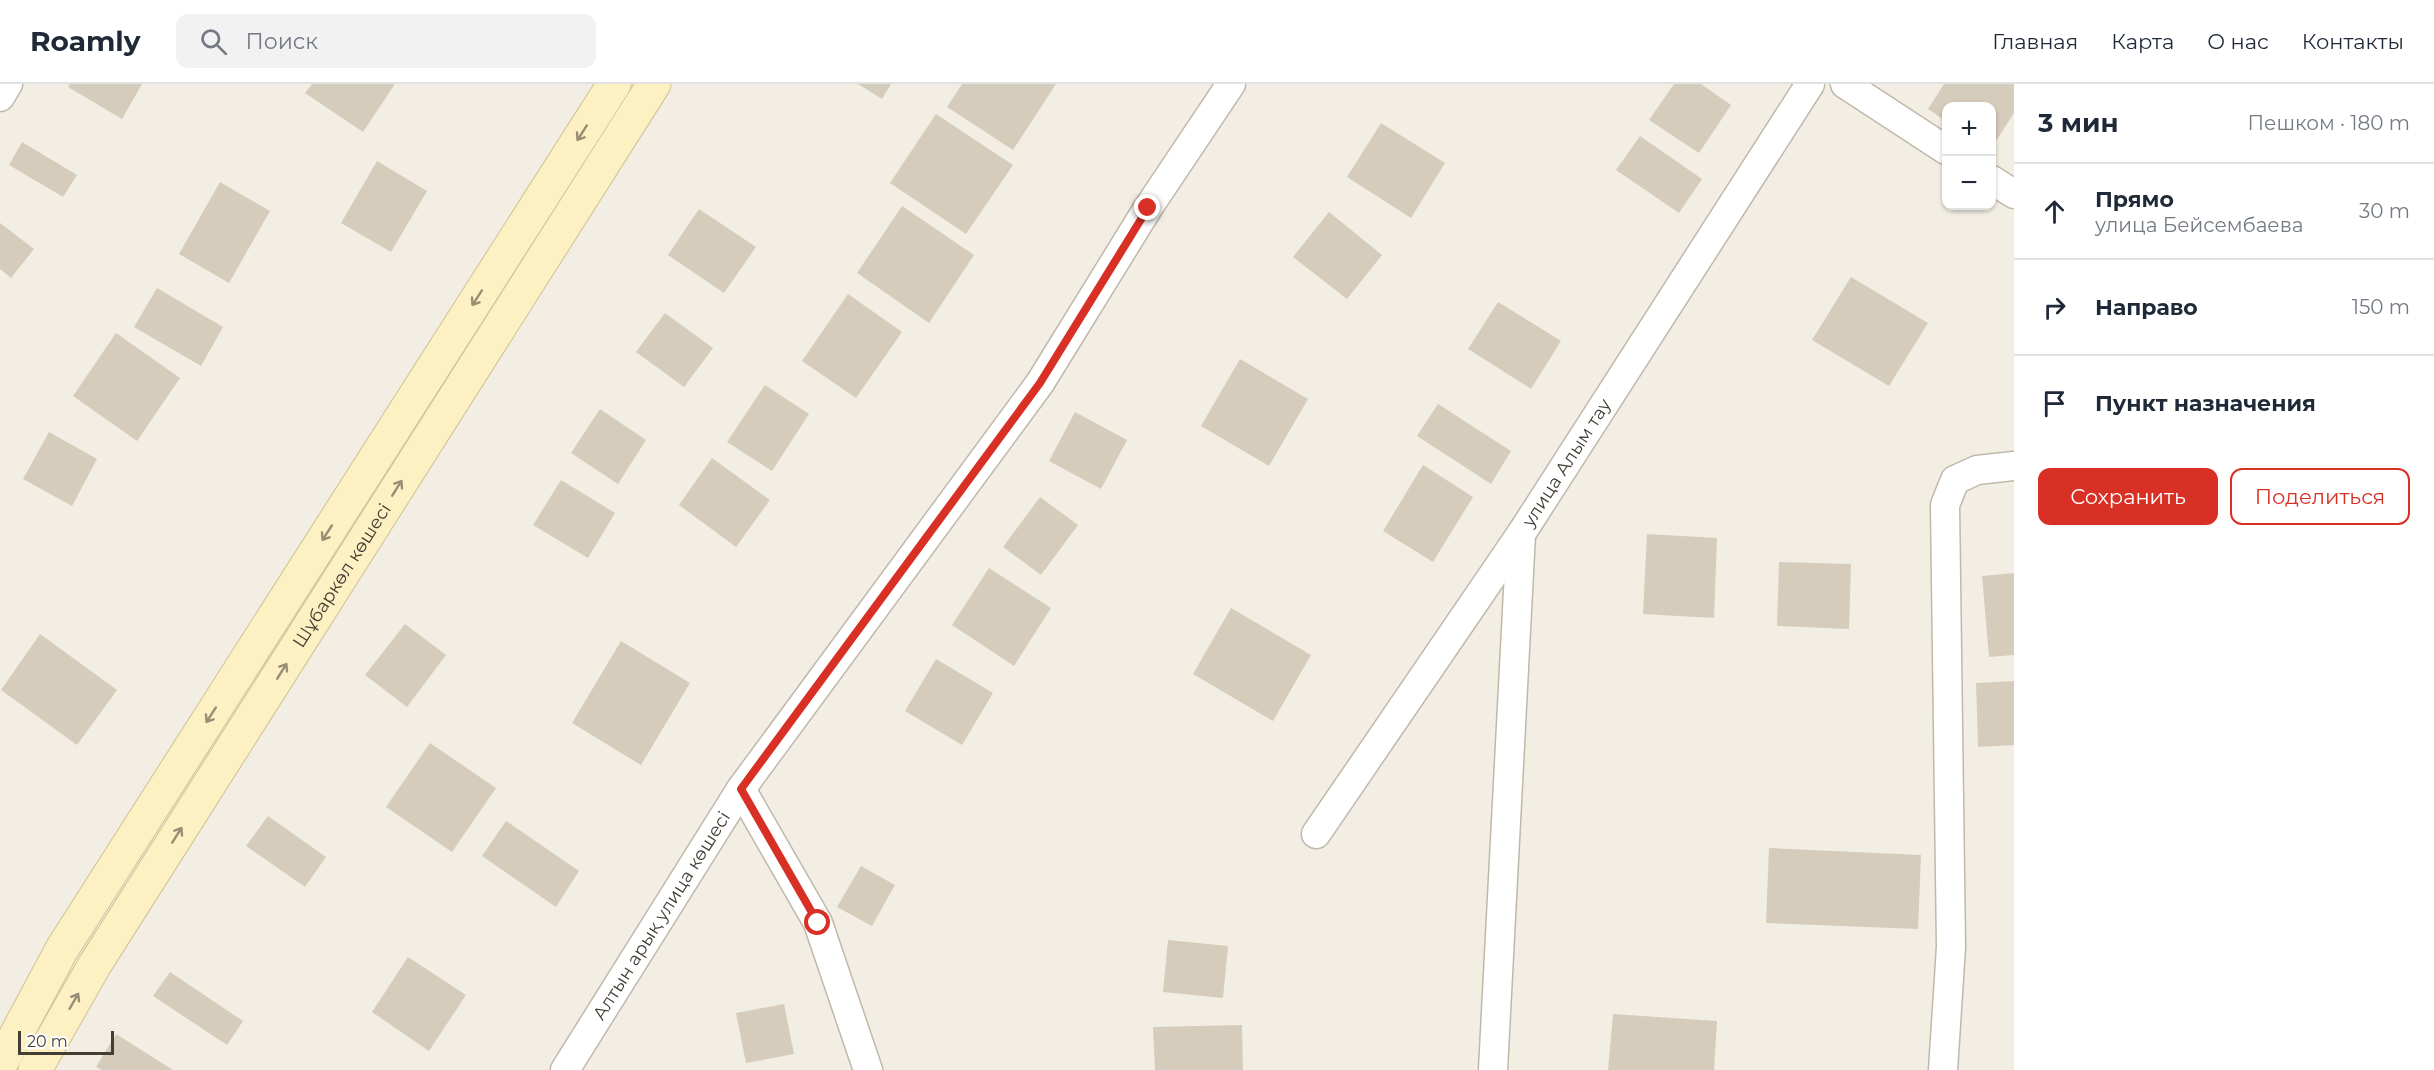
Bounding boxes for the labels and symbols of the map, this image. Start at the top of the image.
one-way arrow [576,124,588,141]
route end [1134,194,1160,220]
one-way arrow [471,289,484,306]
street label: улица Алым тау [1517,395,1616,532]
one-way arrow [392,480,404,497]
street label: Шұбаркөл көшесі [288,499,396,652]
one-way arrow [321,524,333,540]
one-way arrow [275,662,288,679]
one-way arrow [204,706,216,723]
street label: Алтын арық улица көшесі [588,807,735,1024]
one-way arrow [172,827,184,844]
route start [804,909,830,935]
one-way arrow [69,993,81,1010]
scale bar [18,1028,114,1056]

